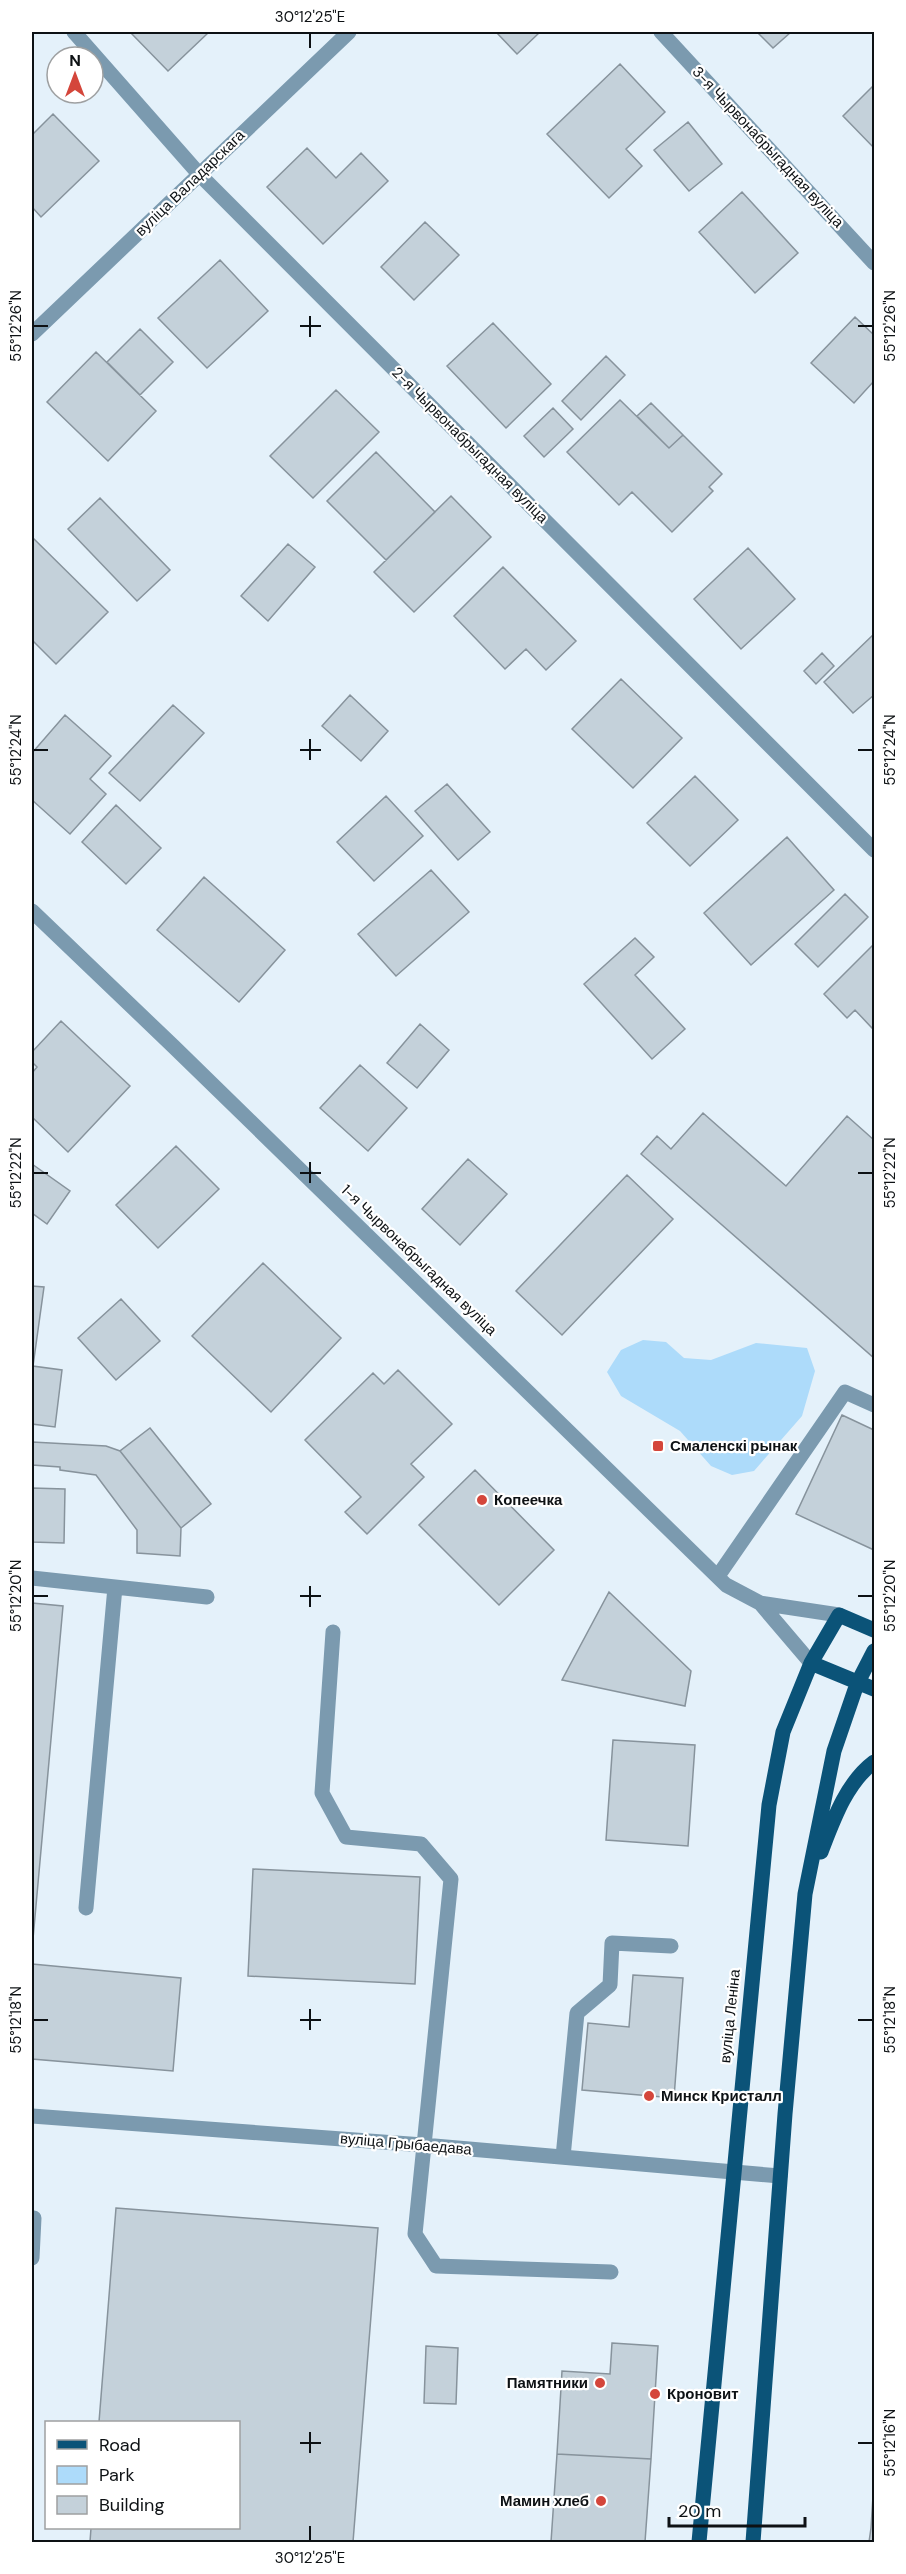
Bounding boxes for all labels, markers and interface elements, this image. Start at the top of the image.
text: 30°12'25"E [275,7,345,27]
north arrow [45,45,105,105]
text: N [69,50,81,71]
street label: 3-я Чырвонабрыгадная вуліца [688,62,849,232]
street label: вуліца Валадарскага [131,125,250,241]
text: 55°12'26"N [6,290,26,362]
text: 55°12'26"N [880,290,900,362]
street label: 2-я Чырвонабрыгадная вуліца [388,363,553,528]
text: 55°12'24"N [6,714,26,786]
text: 55°12'24"N [880,714,900,786]
text: 55°12'22"N [6,1137,26,1209]
text: 55°12'22"N [880,1137,900,1209]
street label: 1-я Чырвонабрыгадная вуліца [337,1180,502,1340]
place label: Смаленскі рынак [670,1436,798,1456]
marker: Смаленскі рынак [651,1439,665,1453]
place label: Копеечка [494,1490,563,1510]
marker: Копеечка [475,1493,489,1507]
text: 55°12'20"N [6,1560,26,1632]
text: 55°12'20"N [880,1560,900,1632]
street label: вуліца Леніна [715,1967,745,2064]
text: 55°12'18"N [6,1986,26,2054]
text: 55°12'18"N [880,1986,900,2054]
place label: Минск Кристалл [661,2086,782,2106]
marker: Минск Кристалл [642,2089,656,2103]
street label: вуліца Грыбаедава [339,2128,473,2160]
place label: Памятники [507,2373,588,2393]
marker: Памятники [593,2376,607,2390]
place label: Кроновит [667,2384,739,2404]
marker: Кроновит [648,2387,662,2401]
text: 55°12'16"N [880,2409,900,2477]
legend [45,2421,240,2529]
text: Road [99,2433,141,2457]
text: Park [99,2463,135,2487]
scale bar [669,2490,806,2528]
place label: Мамин хлеб [500,2491,589,2511]
text: Building [99,2493,164,2517]
marker: Мамин хлеб [594,2494,608,2508]
text: 20 m [678,2499,721,2523]
text: 30°12'25"E [275,2548,345,2568]

